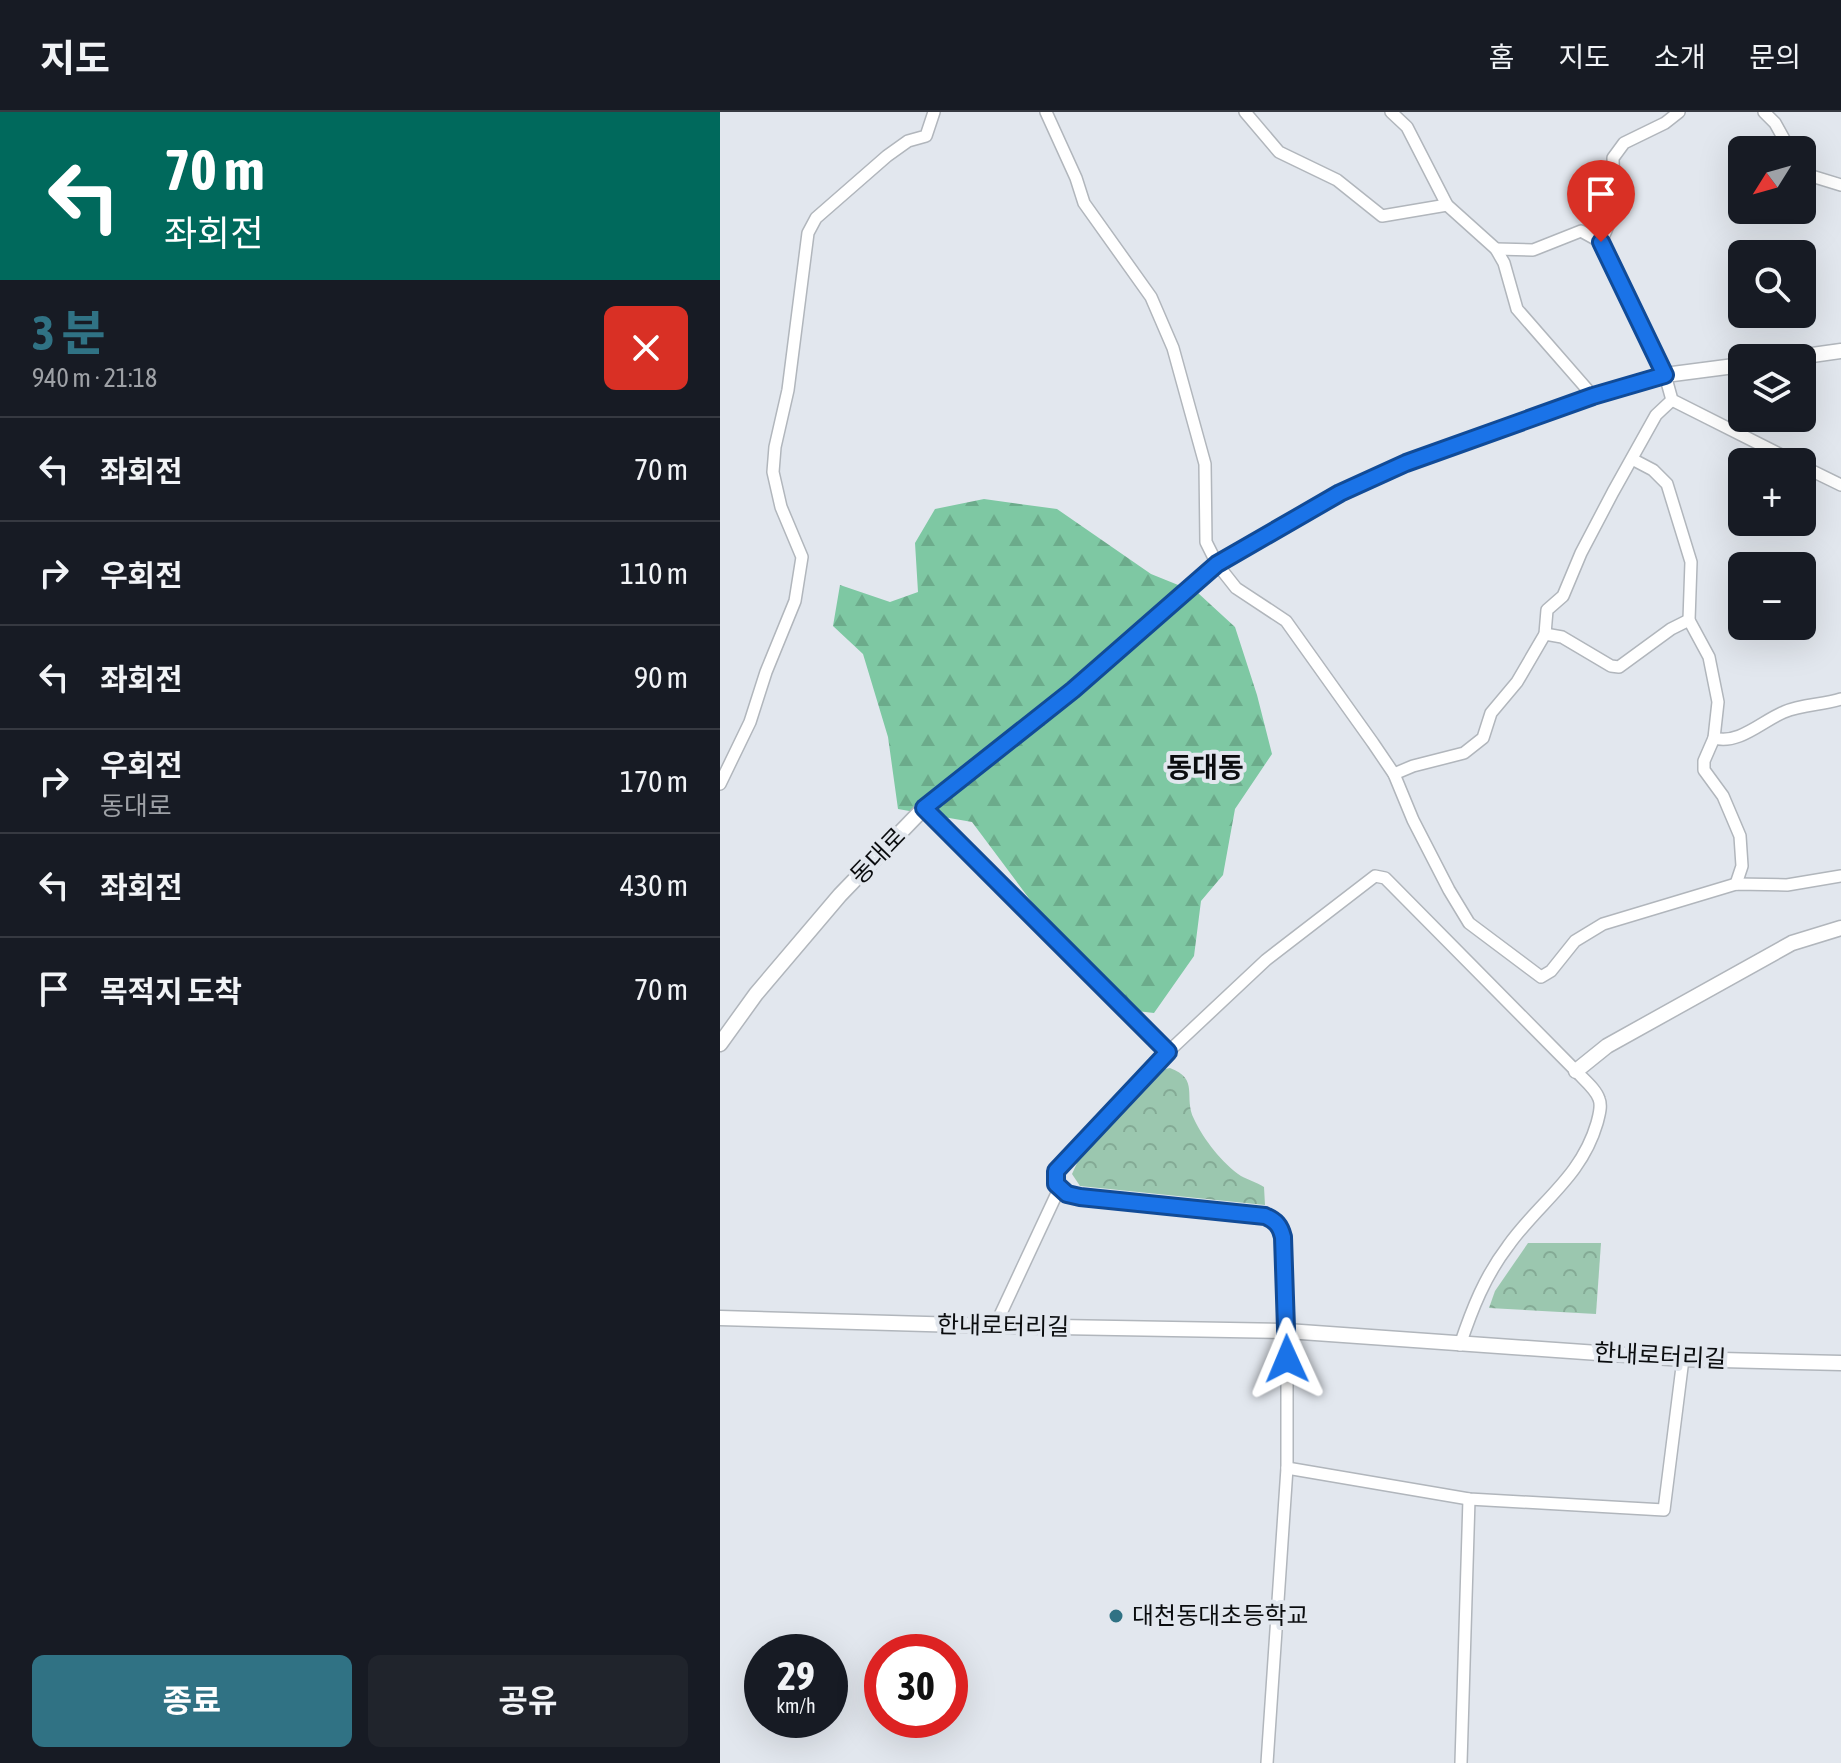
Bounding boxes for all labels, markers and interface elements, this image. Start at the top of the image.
text: 지도 [40,37,110,80]
text: 홈 [1489,41,1514,73]
text: 지도 [1558,41,1610,73]
text: 소개 [1654,41,1705,73]
text: 문의 [1749,41,1801,73]
north arrow [1728,136,1816,224]
map controls [1728,136,1816,640]
text: 70 m [164,138,265,202]
icon: left [32,144,136,248]
pin [1567,160,1635,242]
icon: arrive [1579,172,1623,216]
text: 좌회전 [164,212,263,254]
button: search [1728,240,1816,328]
text: 3 분 [32,305,105,360]
button: close [604,306,688,390]
button: layers [1728,344,1816,432]
text: 940 m · 21:18 [32,363,157,393]
icon: left [32,447,76,491]
button: + [1728,448,1816,536]
text: 70 m [634,452,688,486]
text: 좌회전 [100,454,183,488]
icon: right [32,551,76,595]
button: − [1728,552,1816,640]
text: 110 m [620,556,688,590]
text: 우회전 [100,558,183,592]
icon: left [32,655,76,699]
text: 90 m [634,660,688,694]
text: 좌회전 [100,662,183,696]
text: 우회전 [100,748,183,782]
district label: 동대동 [1166,751,1244,783]
icon: right [32,759,76,803]
text: 170 m [620,764,688,798]
text: 동대로 [100,791,172,821]
street label: 동대로 [845,822,910,889]
icon: left [32,863,76,907]
text: 430 m [620,868,688,902]
text: 좌회전 [100,870,183,904]
icon: arrive [32,967,76,1011]
text: 70 m [634,972,688,1006]
text: 목적지 도착 [100,974,242,1008]
street label: 한내로터리길 [937,1311,1069,1340]
position arrow [1245,1317,1329,1401]
street label: 한내로터리길 [1593,1339,1727,1372]
place label: 대천동대초등학교 [1132,1602,1309,1629]
marker: 대천동대초등학교 [1107,1607,1125,1625]
speed limit sign: 30 [864,1634,968,1738]
text: 29 [777,1653,815,1698]
button: 종료 [32,1655,352,1747]
button: 공유 [368,1655,688,1747]
text: km/h [776,1694,816,1717]

